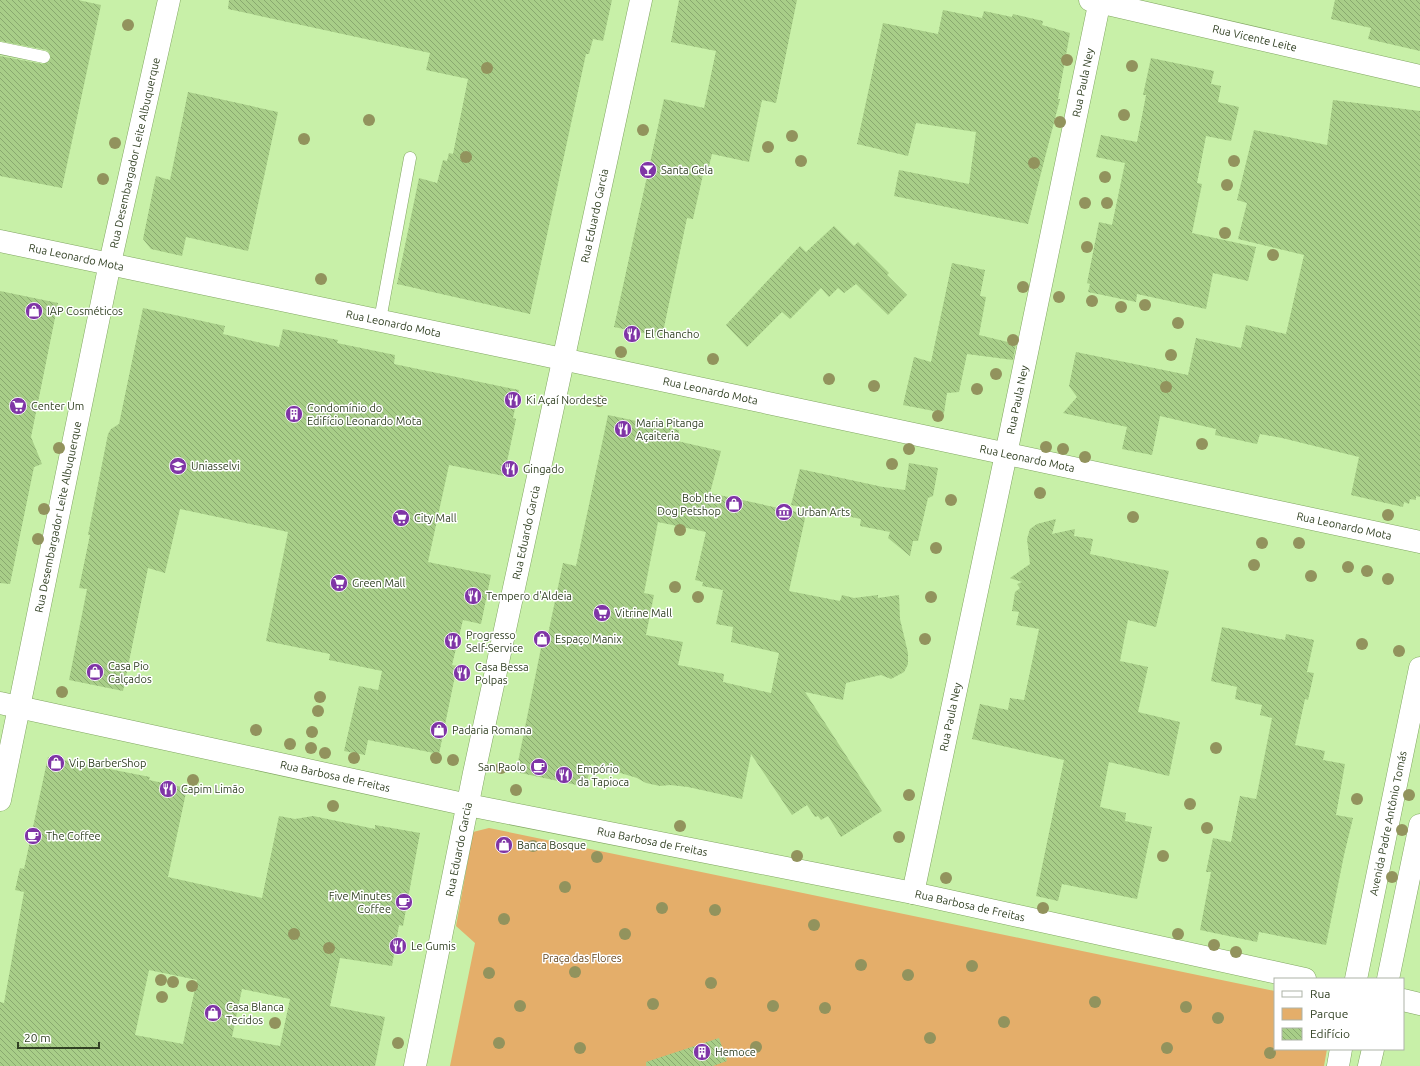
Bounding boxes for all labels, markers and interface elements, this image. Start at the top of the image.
street label: Rua Vicente Leite [1211,22,1298,53]
street label: Rua Paula Ney [1070,46,1096,118]
street label: Rua Desembargador Leite Albuquerque [107,56,162,249]
bar icon: Santa Gela [638,160,658,180]
place label: Santa Gela [661,164,713,176]
street label: Rua Eduardo Garcia [578,168,610,264]
street label: Rua Leonardo Mota [28,241,125,273]
shop icon: IAP Cosméticos [24,301,44,321]
place label: IAP Cosméticos [47,305,123,317]
street label: Rua Leonardo Mota [345,308,442,339]
restaurant icon: El Chancho [622,324,642,344]
place label: El Chancho [645,328,699,340]
street label: Rua Paula Ney [1004,364,1030,435]
street label: Rua Leonardo Mota [662,375,759,407]
restaurant icon: Ki Açaí Nordeste [503,390,523,410]
place label: Ki Açaí Nordeste [526,394,607,406]
supermarket icon: Center Um [8,396,28,416]
place label: Center Um [31,400,84,412]
place label: Condomínio do Edifício Leonardo Mota [307,402,422,427]
building icon: Condomínio do Edifício Leonardo Mota [284,404,304,424]
place label: Maria Pitanga Açaiteria [636,417,704,442]
restaurant icon: Maria Pitanga Açaiteria [613,419,633,439]
street label: Rua Desembargador Leite Albuquerque [33,420,83,614]
street label: Rua Leonardo Mota [979,442,1076,474]
school or university icon: Uniasselvi [168,456,188,476]
restaurant icon: Gingado [500,459,520,479]
place label: Uniasselvi [191,460,240,472]
place label: Gingado [523,463,564,475]
street label: Rua Eduardo Garcia [510,484,542,581]
place label: Bob the Dog Petshop [657,492,721,517]
shop icon: Bob the Dog Petshop [724,494,744,514]
museum icon: Urban Arts [774,502,794,522]
place label: Urban Arts [797,506,850,518]
supermarket icon: City Mall [391,508,411,528]
street label: Rua Leonardo Mota [1295,510,1393,542]
place label: City Mall [414,512,457,524]
supermarket icon: Green Mall [329,573,349,593]
place label: Green Mall [352,577,405,589]
restaurant icon: Tempero d'Aldeia [463,586,483,606]
place label: Tempero d'Aldeia [486,590,572,602]
supermarket icon: Vitrine Mall [592,603,612,623]
place label: Vitrine Mall [615,607,672,619]
place label: Progresso Self-Service [466,629,523,654]
shop icon: Espaço Manix [532,629,552,649]
restaurant icon: Progresso Self-Service [443,631,463,651]
place label: Espaço Manix [555,633,622,645]
place label: Casa Pio Calçados [108,660,152,685]
place label: Casa Bessa Polpas [475,661,529,686]
shop icon: Casa Pio Calçados [85,662,105,682]
restaurant icon: Casa Bessa Polpas [452,663,472,683]
street label: Rua Paula Ney [937,681,964,752]
shop icon: Padaria Romana [429,720,449,740]
place label: Padaria Romana [452,724,532,736]
street label: Avenida Padre Antônio Tomás [1367,750,1409,897]
shop icon: Vip BarberShop [46,753,66,773]
place label: Vip BarberShop [69,757,146,769]
cafe icon: San Paolo [529,757,549,777]
street label: Rua Barbosa de Freitas [279,758,392,794]
place label: San Paolo [478,761,526,773]
place label: Empório da Tapioca [577,763,629,788]
restaurant icon: Empório da Tapioca [554,765,574,785]
restaurant icon: Capim Limão [158,779,178,799]
place label: Capim Limão [181,783,244,795]
street label: Rua Eduardo Garcia [443,801,474,898]
street label: Rua Barbosa de Freitas [596,825,709,858]
cafe icon: The Coffee [23,826,43,846]
place label: The Coffee [46,830,101,842]
shop icon: Banca Bosque [494,835,514,855]
place label: Banca Bosque [517,839,586,851]
street label: Rua Barbosa de Freitas [914,888,1026,923]
place label: Five Minutes Coffee [329,890,391,915]
cafe icon: Five Minutes Coffee [394,892,414,912]
restaurant icon: Le Gumis [388,936,408,956]
place label: Le Gumis [411,940,456,952]
park label: Praça das Flores [542,952,622,964]
legend [1274,978,1404,1050]
text: Rua [1310,987,1331,1000]
place label: Casa Blanca Tecidos [226,1001,284,1026]
shop icon: Casa Blanca Tecidos [203,1003,223,1023]
text: Parque [1310,1007,1348,1020]
scale bar [18,1024,99,1050]
text: Edifício [1310,1027,1350,1040]
text: 20 m [24,1031,51,1044]
building icon: Hemoce [692,1042,712,1062]
place label: Hemoce [715,1046,756,1058]

